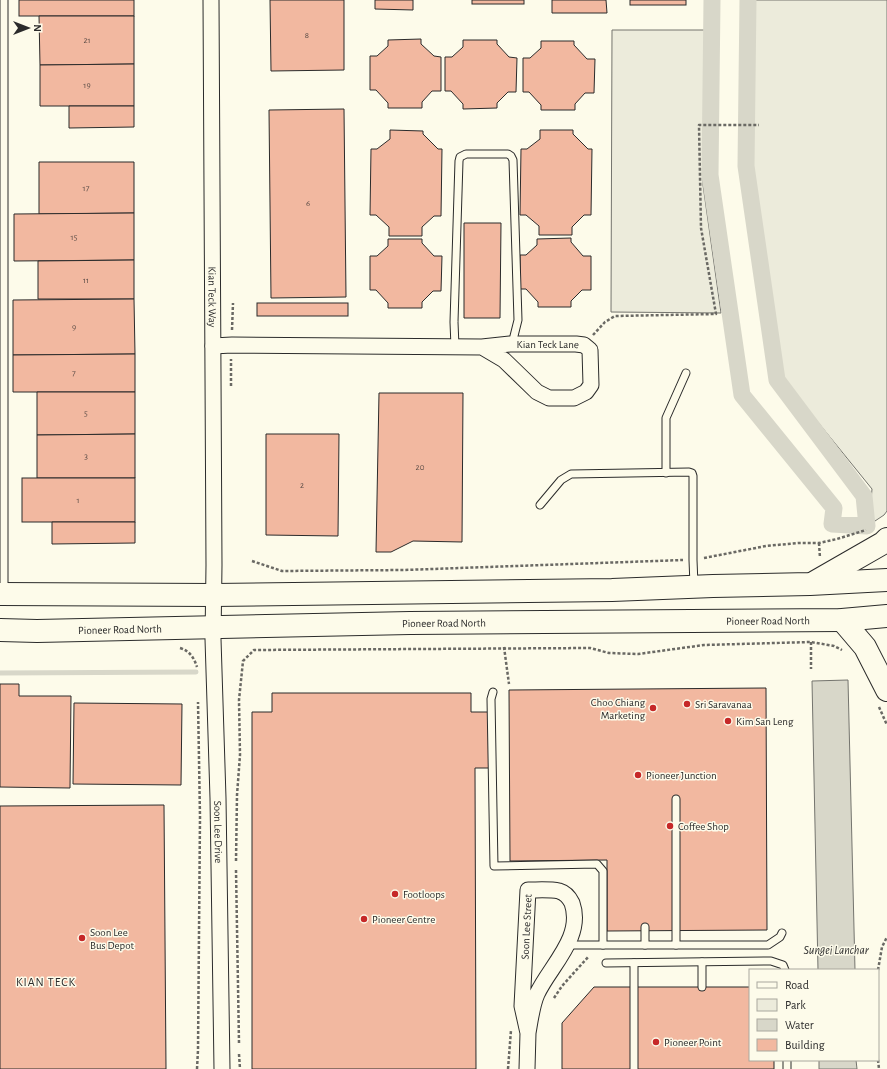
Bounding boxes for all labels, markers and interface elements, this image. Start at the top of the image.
north arrow [8,8,48,48]
text: N [32,24,43,32]
house number: 8 [305,31,309,40]
house number: 21 [83,36,91,45]
house number: 19 [83,81,91,90]
house number: 17 [83,184,90,193]
house number: 6 [306,199,310,208]
house number: 15 [71,233,78,242]
street label: Kian Teck Way [206,266,218,328]
house number: 11 [83,276,89,285]
house number: 9 [72,323,76,332]
street label: Kian Teck Lane [517,339,580,350]
house number: 7 [72,369,76,378]
house number: 5 [84,409,88,418]
house number: 3 [84,452,88,461]
house number: 20 [416,463,425,472]
house number: 2 [300,481,304,490]
house number: 1 [76,496,80,505]
street label: Pioneer Road North [726,615,810,627]
street label: Pioneer Road North [402,617,486,629]
street label: Pioneer Road North [78,623,162,636]
place label: Choo Chiang Marketing [591,697,646,721]
marker: Sri Saravanaa [682,699,692,709]
place label: Sri Saravanaa [695,699,752,710]
marker: Choo Chiang Marketing [648,703,658,713]
marker: Kim San Leng [723,716,733,726]
place label: Kim San Leng [736,716,794,727]
marker: Pioneer Junction [633,770,643,780]
place label: Pioneer Junction [646,770,717,781]
street label: Soon Lee Drive [212,801,224,863]
marker: Coffee Shop [665,821,675,831]
place label: Coffee Shop [678,821,729,832]
marker: Footloops [390,889,400,899]
place label: Footloops [403,889,445,900]
street label: Soon Lee Street [519,893,534,960]
marker: Pioneer Centre [359,914,369,924]
place label: Pioneer Centre [372,914,435,925]
place label: Soon Lee Bus Depot [90,927,135,951]
marker: Soon Lee Bus Depot [77,933,87,943]
water label: Sungei Lanchar [803,944,870,956]
legend [749,969,879,1061]
district label: KIAN TECK [16,976,76,988]
text: Road [785,979,809,991]
text: Park [785,999,806,1011]
text: Water [785,1019,814,1031]
marker: Pioneer Point [651,1037,661,1047]
place label: Pioneer Point [664,1037,722,1048]
text: Building [785,1039,825,1051]

